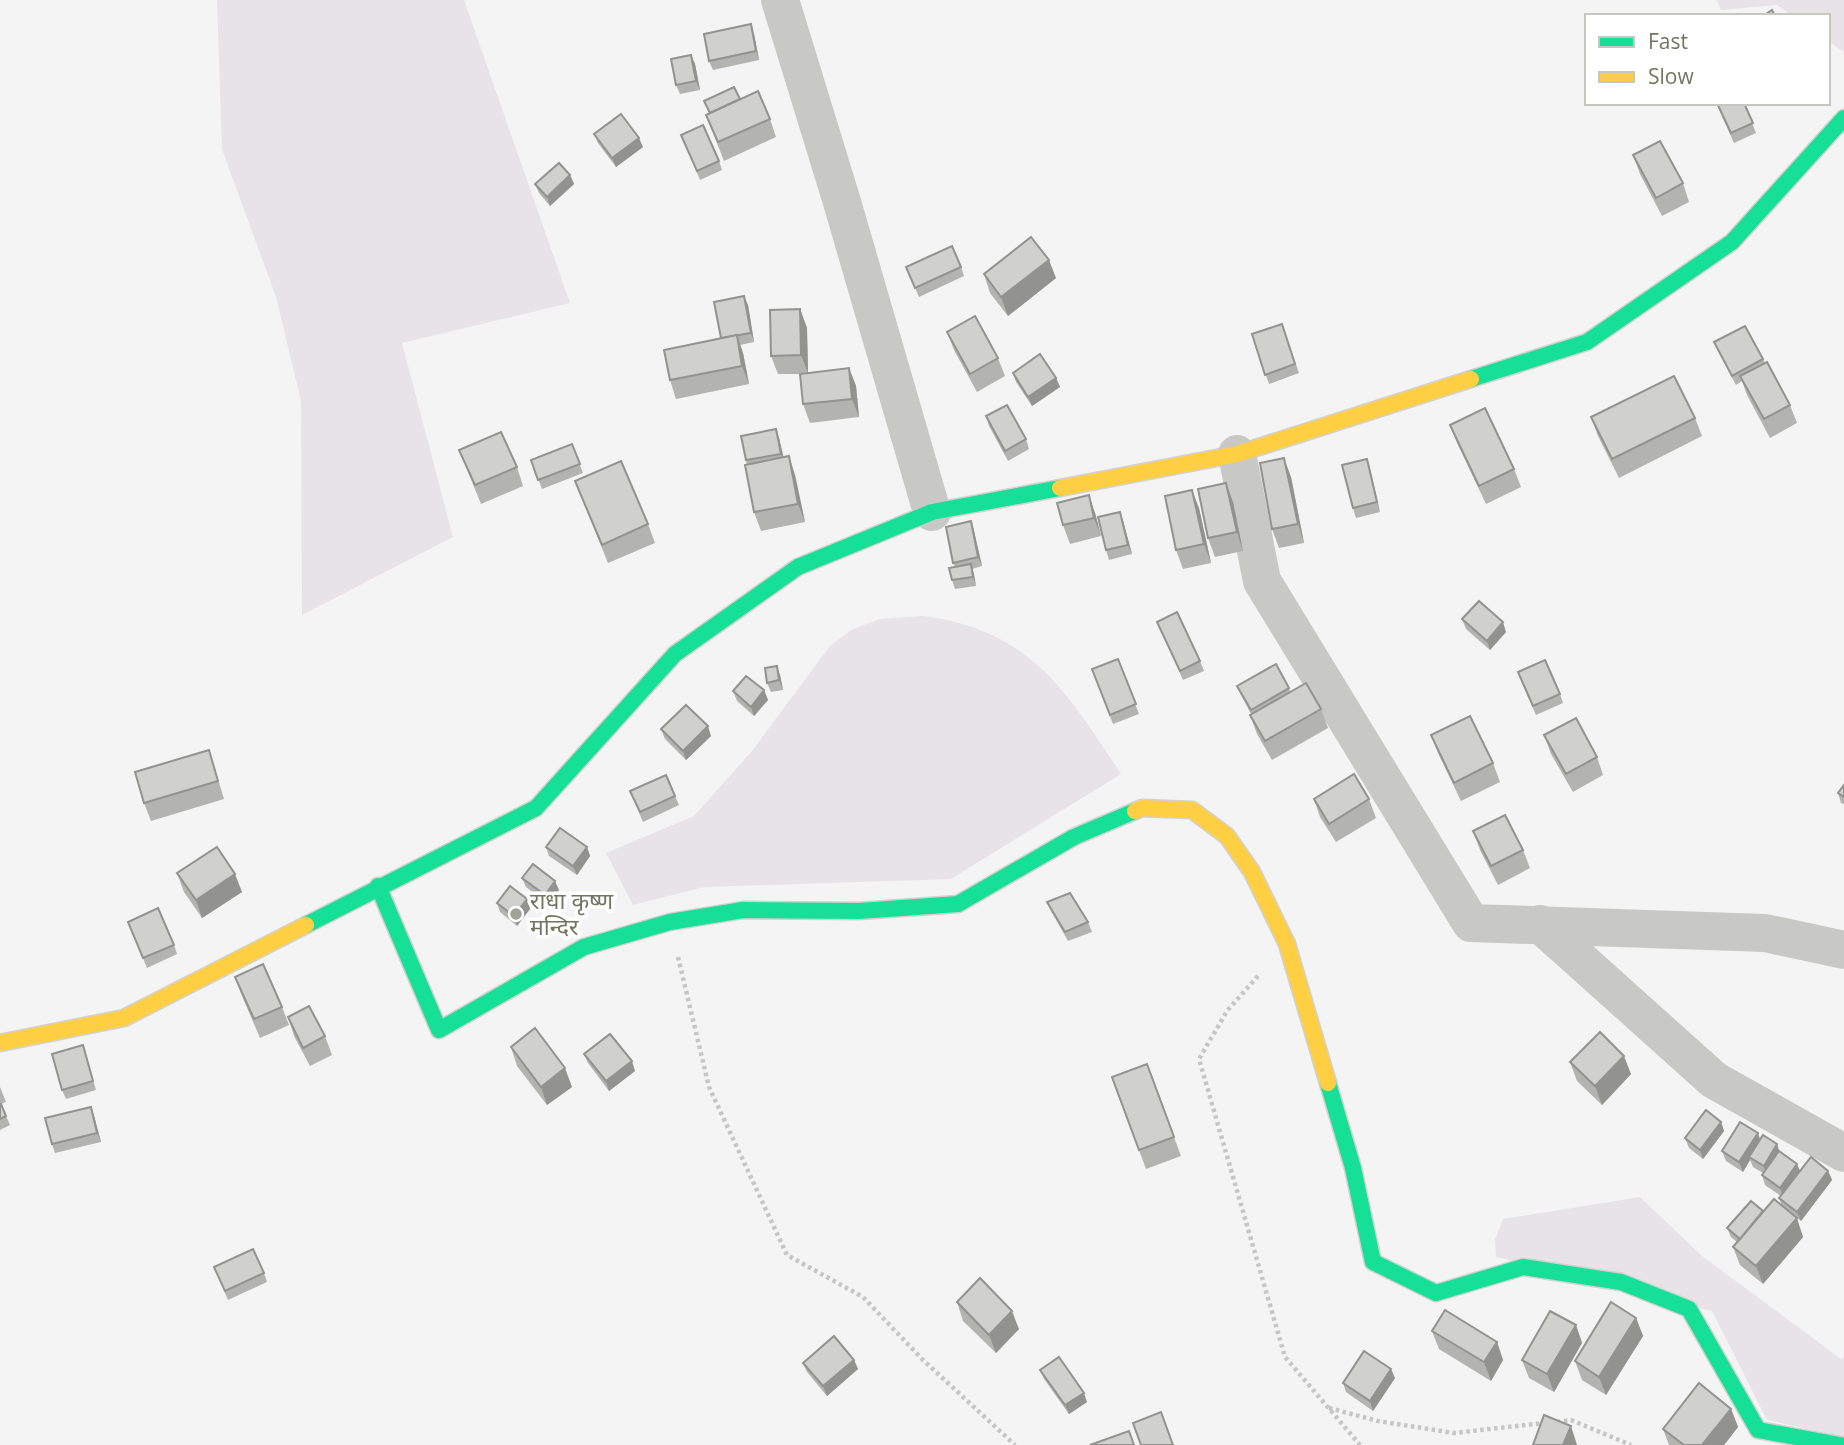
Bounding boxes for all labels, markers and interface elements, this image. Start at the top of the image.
legend [1585,14,1830,105]
text: Fast [1648,27,1688,55]
text: Slow [1648,62,1694,90]
place label: राधा कृष्ण मन्दिर [530,884,614,942]
marker: राधा कृष्ण मन्दिर [508,906,524,922]

